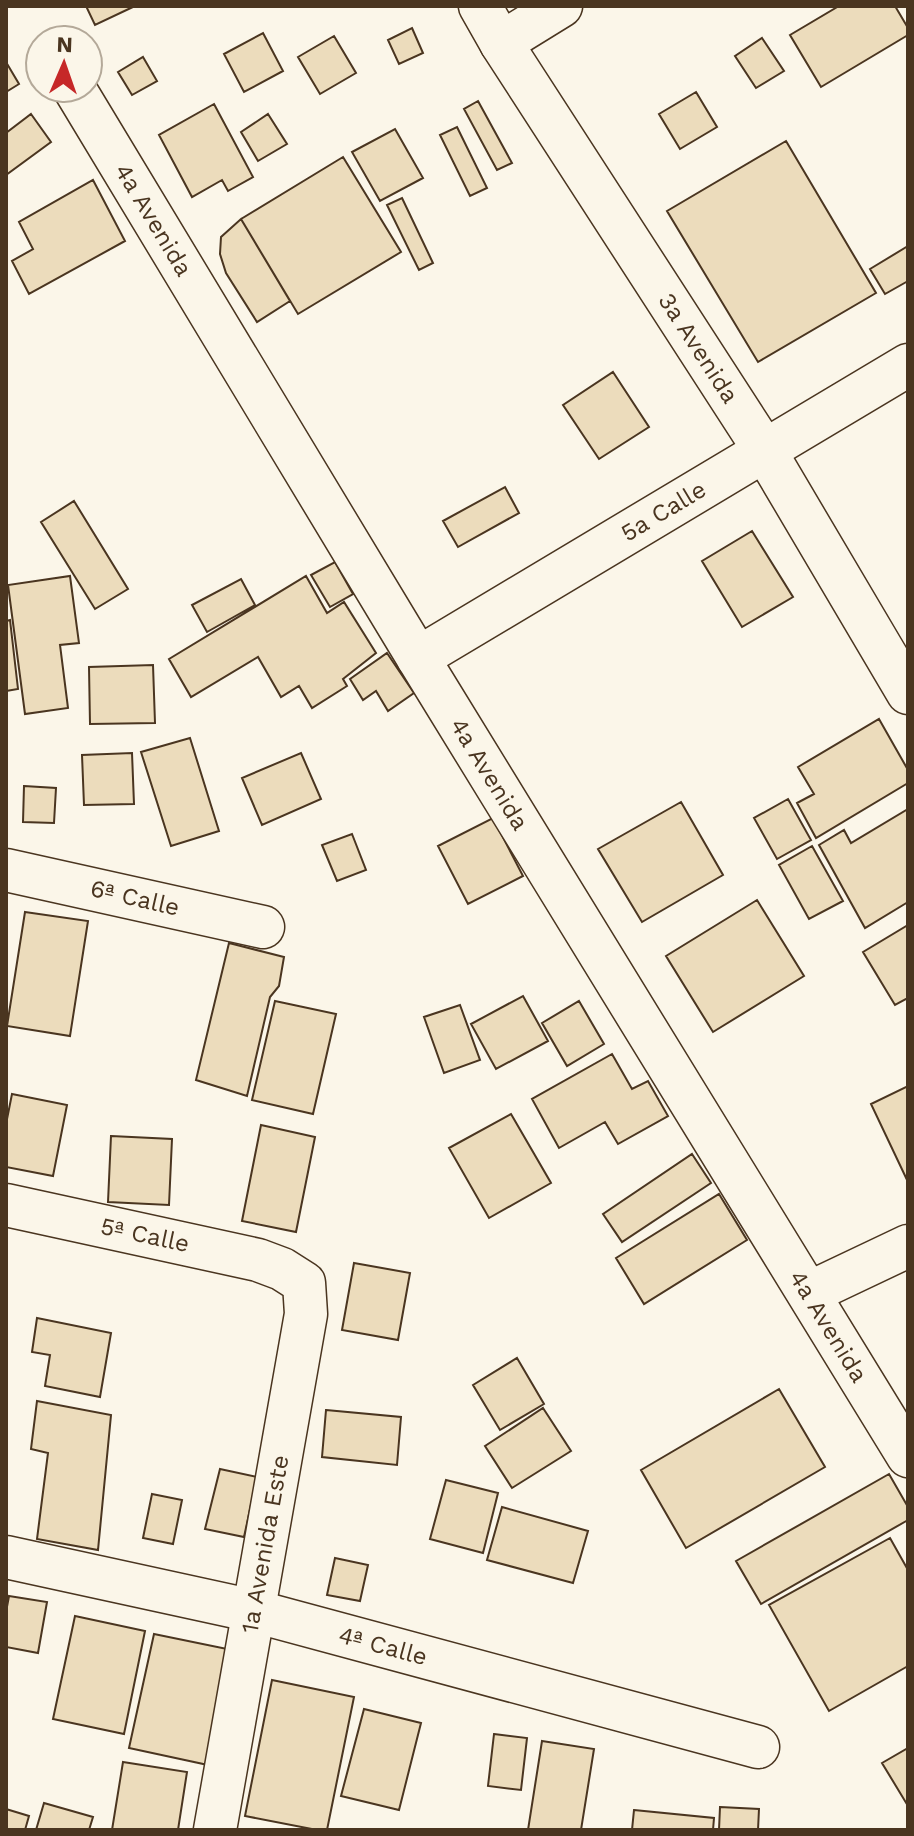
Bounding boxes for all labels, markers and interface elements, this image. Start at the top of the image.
north arrow [24,24,104,104]
text: N [56,32,73,57]
street label: 4a Avenida [109,159,198,281]
street label: 3a Avenida [653,288,744,408]
street label: 5a Calle [616,475,711,547]
street label: 4a Avenida [444,713,534,835]
street label: 6ª Calle [88,874,182,922]
street label: 5ª Calle [98,1212,192,1258]
street label: 4a Avenida [783,1265,873,1387]
street label: 1a Avenida Este [236,1453,294,1635]
street label: 4ª Calle [336,1621,430,1671]

